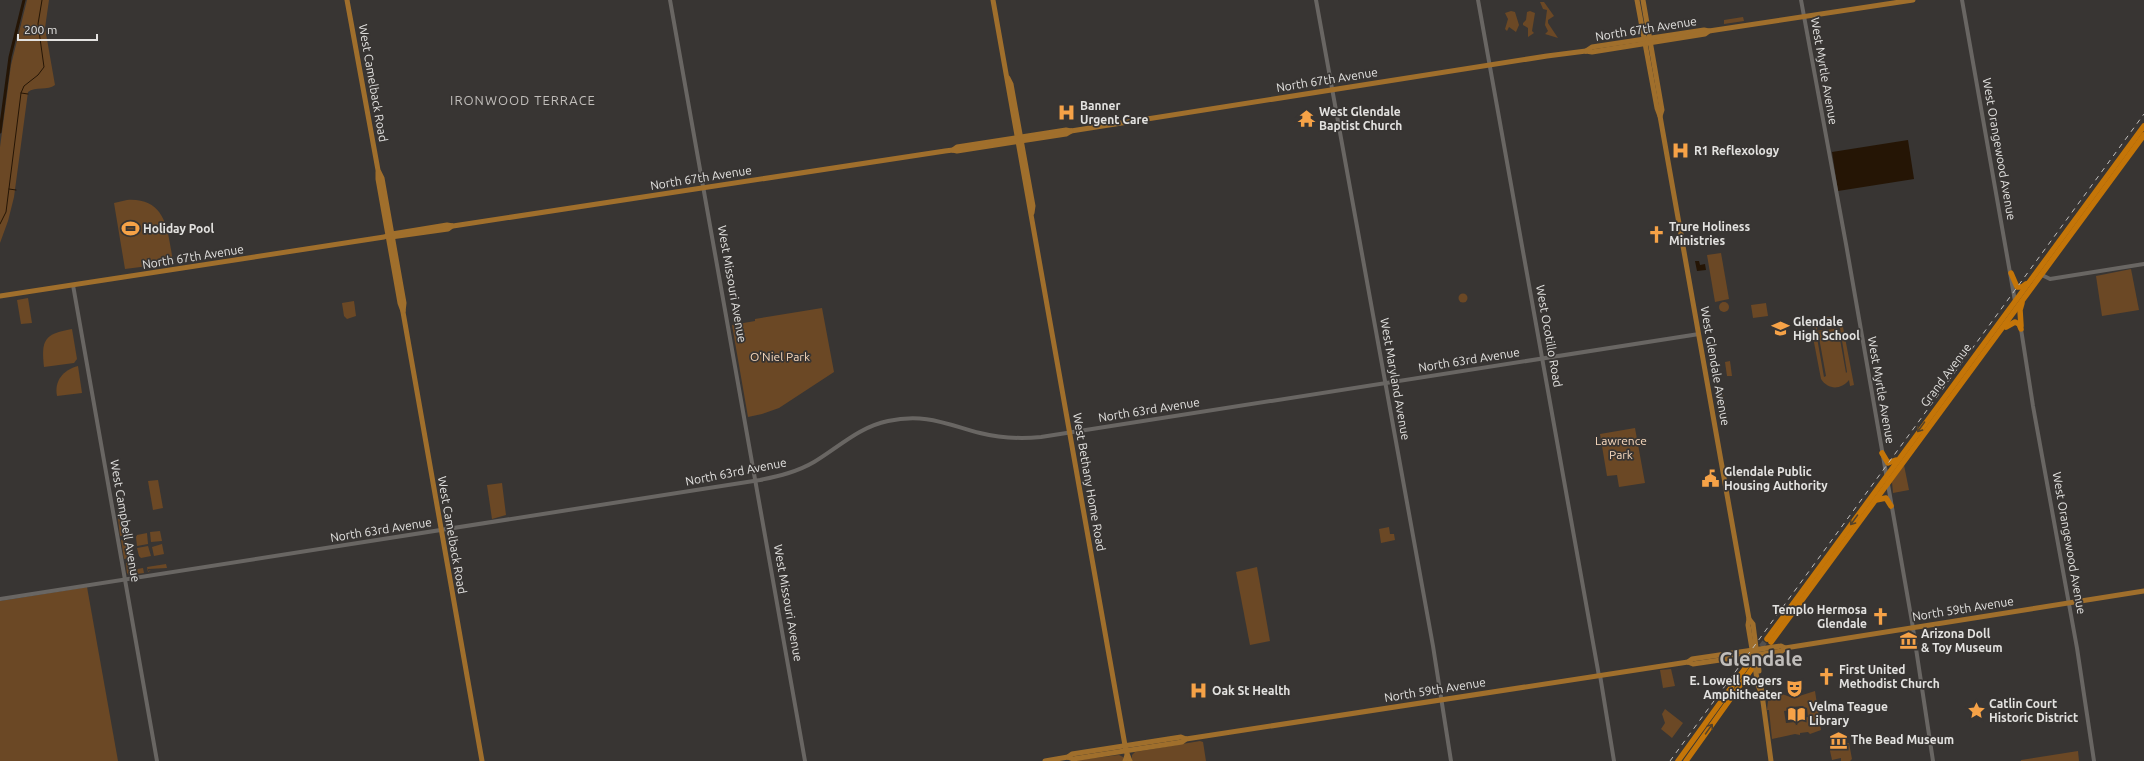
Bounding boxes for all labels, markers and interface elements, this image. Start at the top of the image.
street label: North 67th Avenue [1594,14,1698,43]
scale bar [18,16,97,42]
street label: West Myrtle Avenue [1809,16,1840,126]
text: 200 m [24,23,57,36]
street label: West Camelback Road [357,23,390,143]
street label: North 67th Avenue [1275,65,1379,94]
street label: West Orangewood Avenue [1981,77,2018,221]
district label: IRONWOOD TERRACE [450,93,596,107]
place label: Banner Urgent Care [1080,99,1148,126]
hospital icon: Banner Urgent Care [1057,103,1077,123]
place label: West Glendale Baptist Church [1319,105,1402,132]
temple icon: West Glendale Baptist Church [1296,109,1316,129]
hospital icon: R1 Reflexology [1671,141,1691,161]
place label: R1 Reflexology [1694,144,1780,157]
street label: North 67th Avenue [649,163,753,192]
sports icon: Holiday Pool [120,219,140,239]
place label: Trure Holiness Ministries [1669,220,1751,247]
place label: Holiday Pool [143,222,215,235]
street label: West Missouri Avenue [716,224,749,343]
church icon: Trure Holiness Ministries [1646,224,1666,244]
street label: North 67th Avenue [141,242,245,271]
street label: West Ocotillo Road [1534,284,1565,388]
street label: West Glendale Avenue [1699,305,1732,427]
place label: Glendale High School [1793,315,1860,342]
street label: West Maryland Avenue [1378,317,1413,441]
school or university icon: Glendale High School [1770,319,1790,339]
street label: West Myrtle Avenue [1866,335,1897,445]
street label: Grand Avenue [1918,341,1974,409]
street label: North 63rd Avenue [1417,345,1521,374]
park label: O'Niel Park [750,350,810,363]
street label: North 63rd Avenue [1097,395,1201,424]
street label: West Bethany Home Road [1071,412,1108,552]
one-way arrow [1917,421,1925,432]
park label: Lawrence Park [1595,434,1647,461]
street label: North 63rd Avenue [684,455,788,488]
street label: West Campbell Avenue [108,459,143,583]
place label: Glendale Public Housing Authority [1724,465,1828,492]
public building icon: Glendale Public Housing Authority [1701,469,1721,489]
street label: West Orangewood Avenue [2051,471,2088,615]
street label: West Camelback Road [436,475,469,595]
one-way arrow [1849,514,1858,525]
street label: North 63rd Avenue [329,515,433,544]
street label: West Missouri Avenue [772,543,805,662]
street label: North 59th Avenue [1911,594,2015,623]
place label: Templo Hermosa Glendale [1772,603,1867,630]
church icon: Templo Hermosa Glendale [1870,607,1890,627]
place label: Arizona Doll & Toy Museum [1921,627,2002,654]
museum icon: Arizona Doll & Toy Museum [1898,631,1918,651]
district label: Glendale [1719,647,1803,670]
place label: First United Methodist Church [1839,663,1940,690]
church icon: First United Methodist Church [1816,667,1836,687]
place label: E. Lowell Rogers Amphitheater [1690,674,1782,701]
street label: North 59th Avenue [1383,675,1487,704]
theatre icon: E. Lowell Rogers Amphitheater [1785,678,1805,698]
hospital icon: Oak St Health [1189,681,1209,701]
place label: Oak St Health [1212,684,1290,697]
place label: Catlin Court Historic District [1989,697,2078,724]
place label: Velma Teague Library [1809,700,1888,727]
place icon: Catlin Court Historic District [1966,701,1986,721]
library icon: Velma Teague Library [1786,704,1806,724]
one-way arrow [1705,724,1713,735]
museum icon: The Bead Museum [1828,730,1848,750]
place label: The Bead Museum [1851,733,1954,746]

